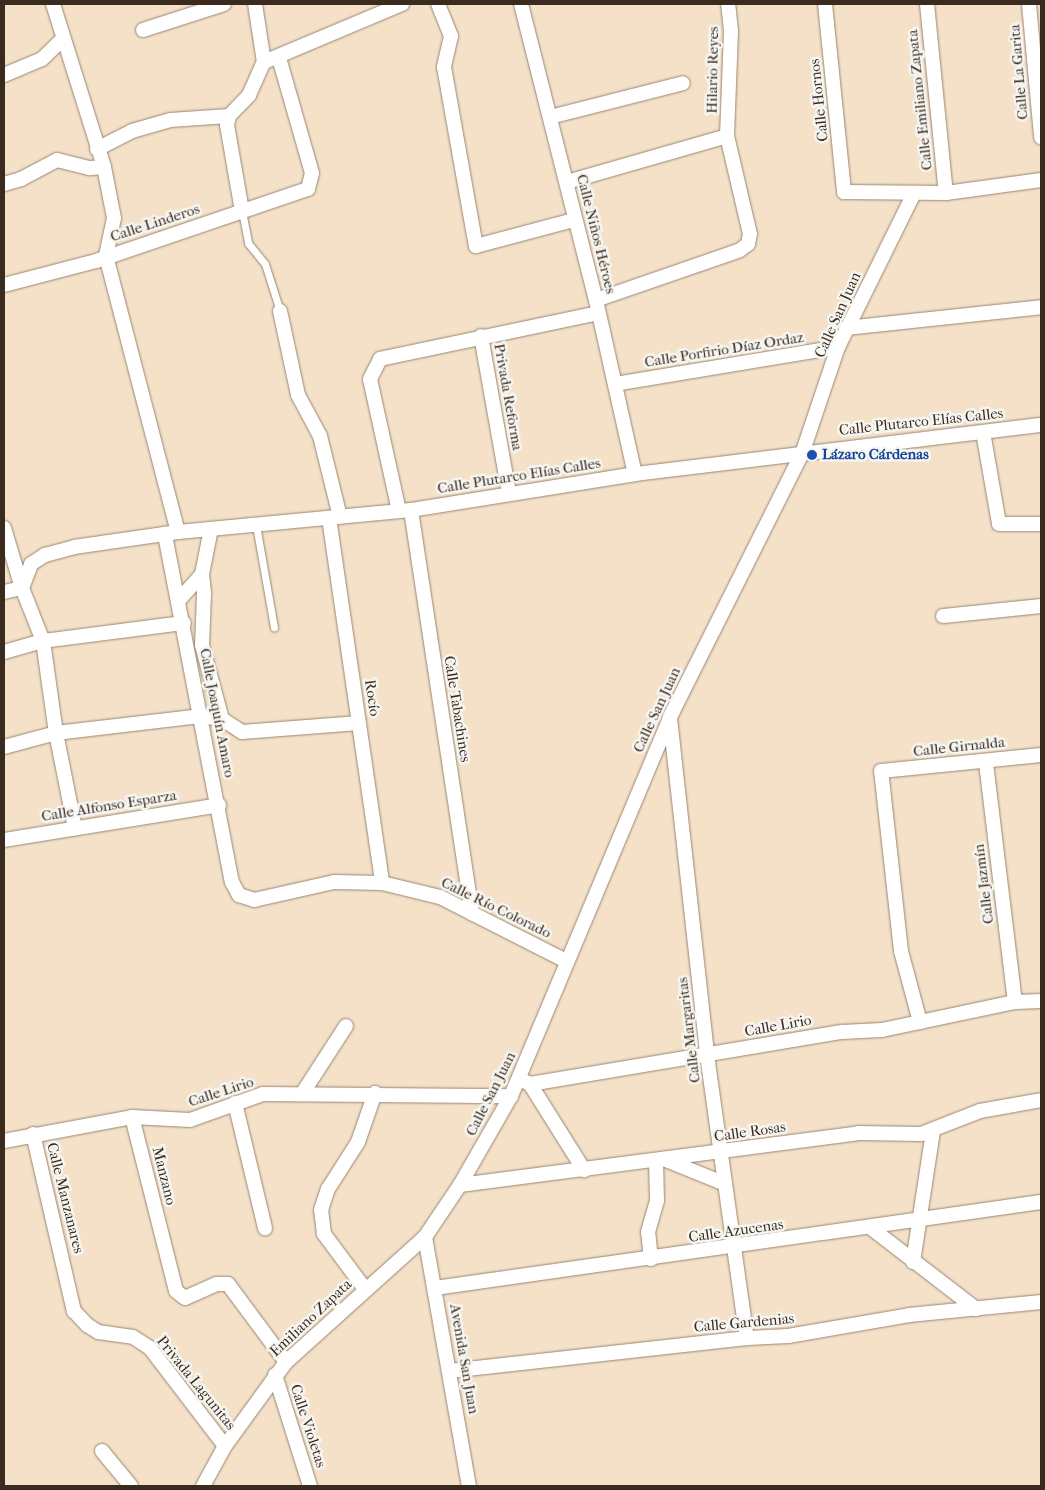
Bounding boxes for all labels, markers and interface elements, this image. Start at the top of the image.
street label: Calle La Garita [1006,24,1032,120]
street label: Hilario Reyes [703,26,723,114]
street label: Calle Emiliano Zapata [904,29,936,171]
street label: Calle Hornos [806,58,832,142]
street label: Calle Niños Héroes [572,172,620,296]
street label: Calle Linderos [108,200,202,246]
street label: Calle San Juan [811,269,865,361]
street label: Calle Porfirio Díaz Ordaz [643,329,805,371]
street label: Privada Reforma [490,342,526,452]
street label: Calle Plutarco Elías Calles [838,404,1004,440]
place label: Lázaro Cárdenas [822,446,929,464]
marker: Lázaro Cárdenas [806,449,818,461]
street label: Calle Plutarco Elías Calles [436,454,602,498]
street label: Calle Joaquín Amaro [196,647,238,779]
street label: Calle Tabachines [440,655,474,763]
street label: Calle San Juan [629,665,685,755]
street label: Rocío [361,679,383,717]
street label: Calle Girnalda [912,733,1006,761]
street label: Calle Alfonso Esparza [40,786,178,826]
street label: Calle Jazmín [970,843,998,925]
street label: Calle Río Colorado [438,874,554,942]
street label: Calle Margaritas [674,976,704,1084]
street label: Calle Lirio [743,1011,813,1041]
street label: Calle San Juan [462,1049,520,1139]
street label: Calle Lirio [186,1073,256,1111]
street label: Calle Rosas [713,1118,787,1146]
street label: Calle Manzanares [43,1141,87,1255]
street label: Manzano [148,1145,180,1207]
street label: Calle Azucenas [687,1215,785,1247]
street label: Emiliano Zapata [266,1275,356,1361]
street label: Avenida San Juan [445,1303,483,1415]
street label: Calle Gardenias [693,1310,795,1336]
street label: Privada Lagunitas [153,1332,239,1434]
street label: Calle Violetas [286,1382,330,1470]

